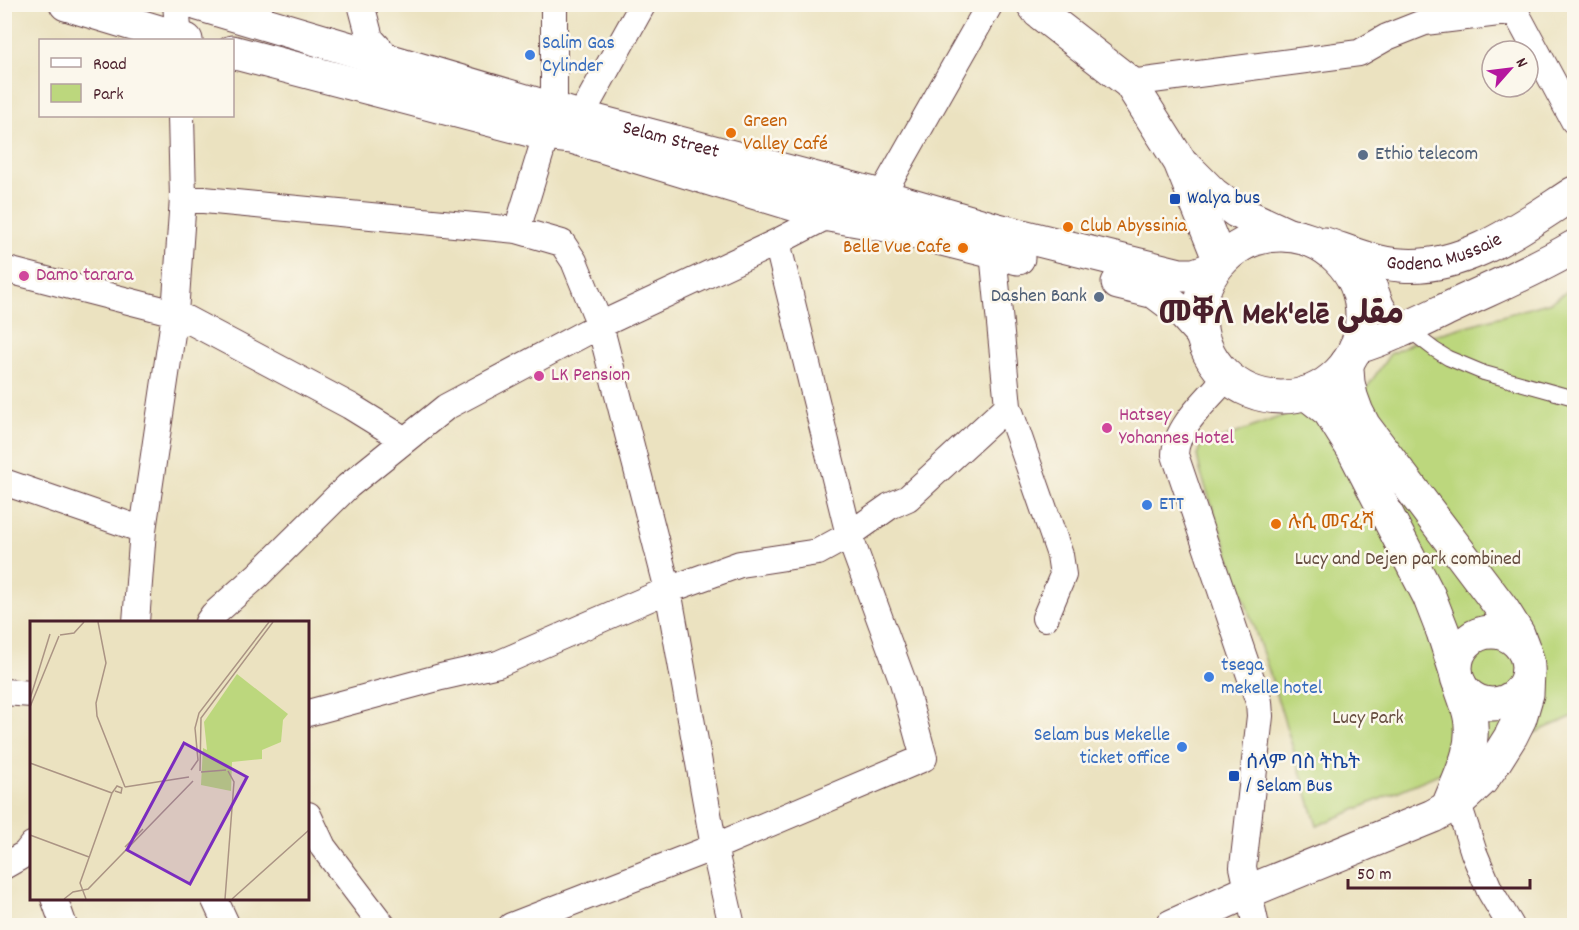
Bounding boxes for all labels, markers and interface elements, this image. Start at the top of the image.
place label: Salim Gas Cylinder [542,30,615,81]
legend [39,39,234,117]
north arrow [1480,39,1540,99]
marker: Salim Gas Cylinder [523,48,537,62]
text: Road [93,53,127,78]
text: N [1509,54,1533,72]
text: Park [93,83,124,108]
place label: Green Valley Café [743,108,828,159]
street label: Selam Street [619,115,722,167]
marker: Green Valley Café [724,126,738,140]
place label: Ethio telecom [1375,141,1478,169]
marker: Ethio telecom [1356,148,1370,162]
place label: Walya bus [1187,185,1260,213]
marker: Walya bus [1168,192,1182,206]
place label: Club Abyssinia [1080,213,1188,241]
marker: Club Abyssinia [1061,220,1075,234]
street label: Godena Mussaie [1384,226,1507,280]
place label: Belle Vue Cafe [843,234,951,262]
marker: Belle Vue Cafe [956,241,970,255]
place label: Damo tarara [36,262,134,290]
marker: Damo tarara [17,269,31,283]
place label: Dashen Bank [991,283,1087,311]
marker: Dashen Bank [1092,290,1106,304]
district label: መቐለ Mek'elē مقلى [1158,294,1404,340]
place label: LK Pension [551,362,630,390]
marker: LK Pension [532,369,546,383]
place label: Hatsey Yohannes Hotel [1119,402,1234,453]
marker: Hatsey Yohannes Hotel [1100,421,1114,435]
place label: ETT [1159,491,1184,519]
marker: ETT [1140,498,1154,512]
place label: ሉሲ መናፈሻ [1288,510,1374,538]
marker: ሉሲ መናፈሻ [1269,517,1283,531]
park label: Lucy and Dejen park combined [1295,546,1521,574]
inset map [30,621,309,900]
place label: tsega mekelle hotel [1221,652,1323,703]
marker: tsega mekelle hotel [1202,670,1216,684]
park label: Lucy Park [1332,705,1404,733]
place label: Selam bus Mekelle ticket office [1034,722,1170,773]
marker: Selam bus Mekelle ticket office [1175,740,1189,754]
place label: ሰላም ባስ ትኬት / Selam Bus [1246,750,1360,801]
marker: ሰላም ባስ ትኬት / Selam Bus [1227,769,1241,783]
scale bar [1348,852,1530,890]
text: 50 m [1357,863,1392,888]

